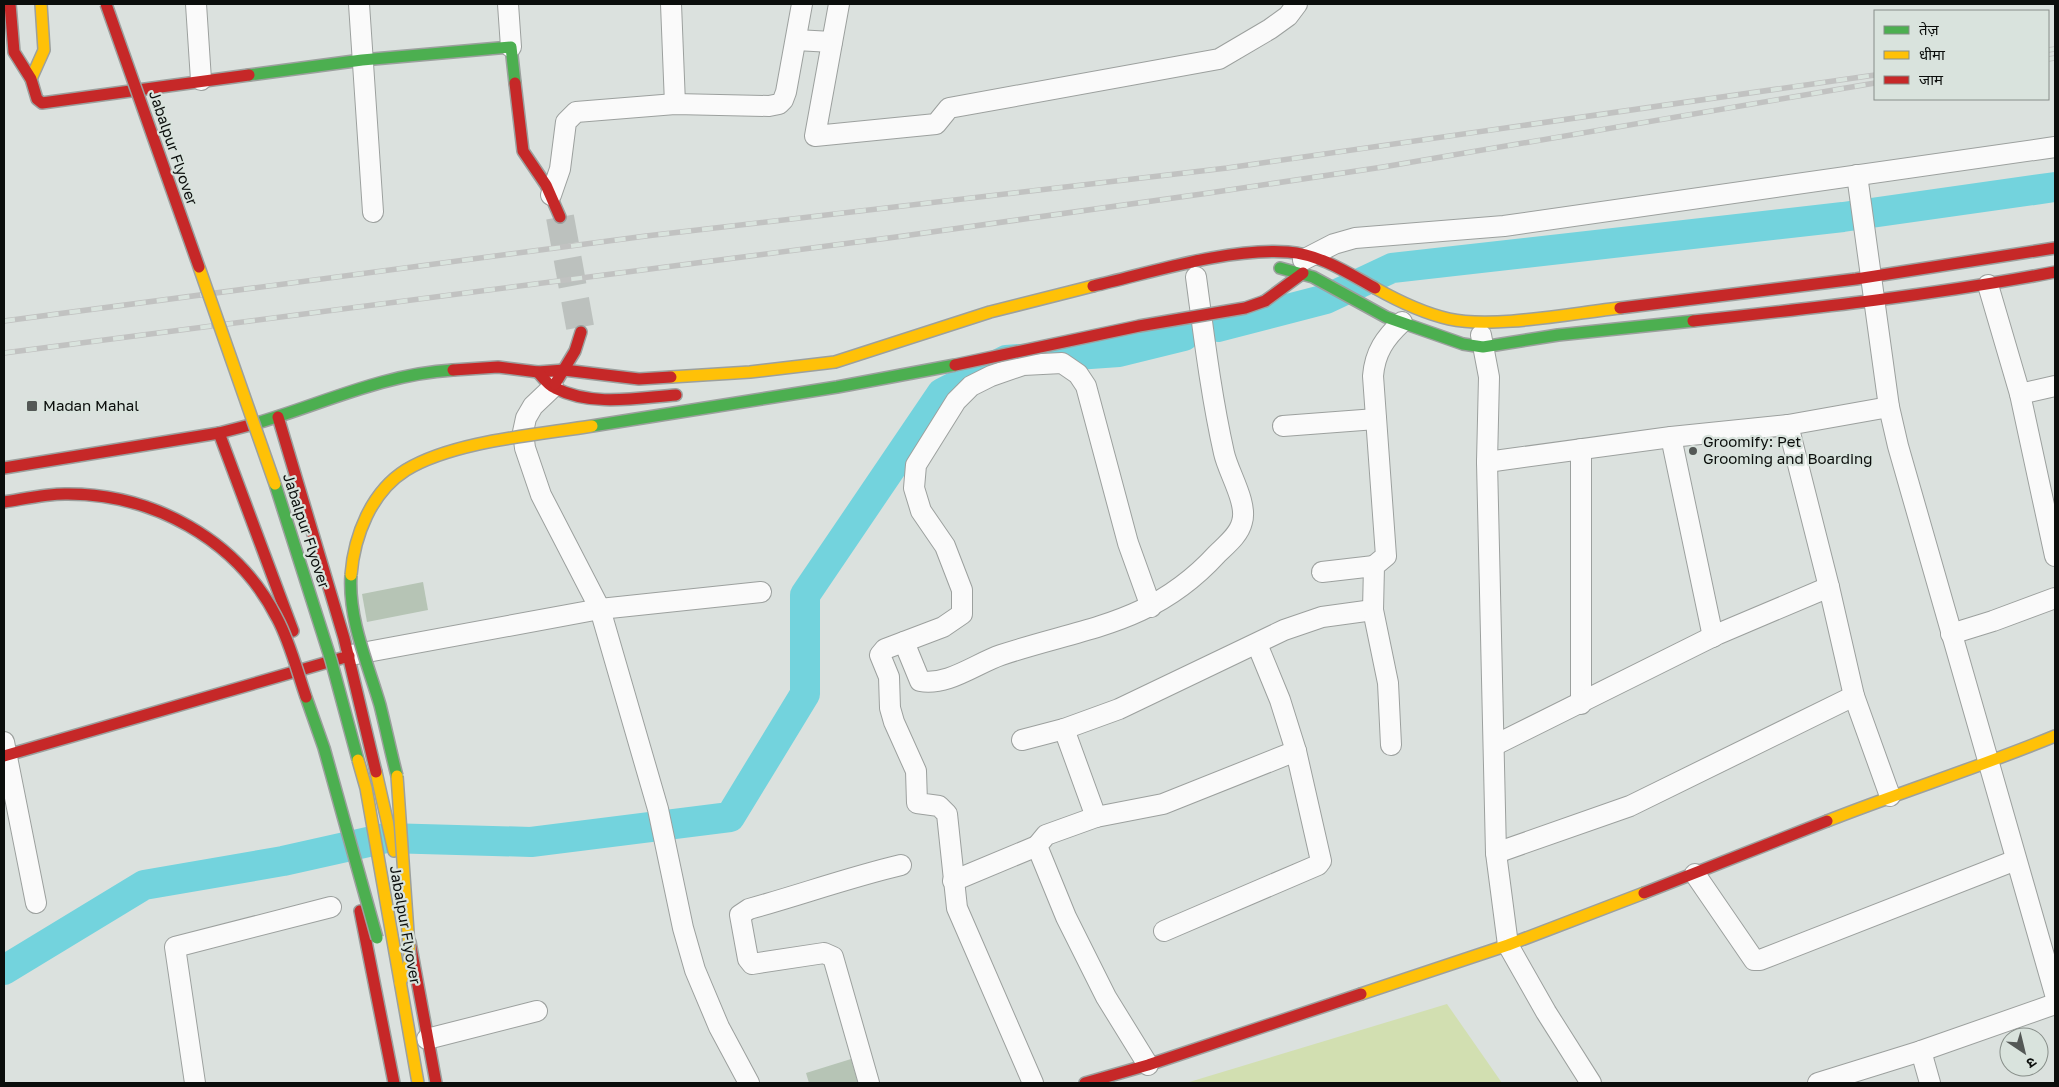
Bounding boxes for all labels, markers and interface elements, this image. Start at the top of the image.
legend [1874,10,2049,100]
text: तेज़ [1919,20,1940,38]
text: धीमा [1919,45,1946,63]
text: जाम [1919,70,1944,88]
street label: Jabalpur Flyover [146,88,202,208]
place label: Madan Mahal [43,396,139,414]
marker: Madan Mahal [25,399,39,413]
place label: Groomify: Pet Grooming and Boarding [1703,432,1872,467]
marker: Groomify: Pet Grooming and Boarding [1687,445,1699,457]
street label: Jabalpur Flyover [280,471,334,591]
street label: Jabalpur Flyover [387,864,425,986]
north arrow [1999,1027,2049,1077]
text: उ [2023,1054,2040,1073]

